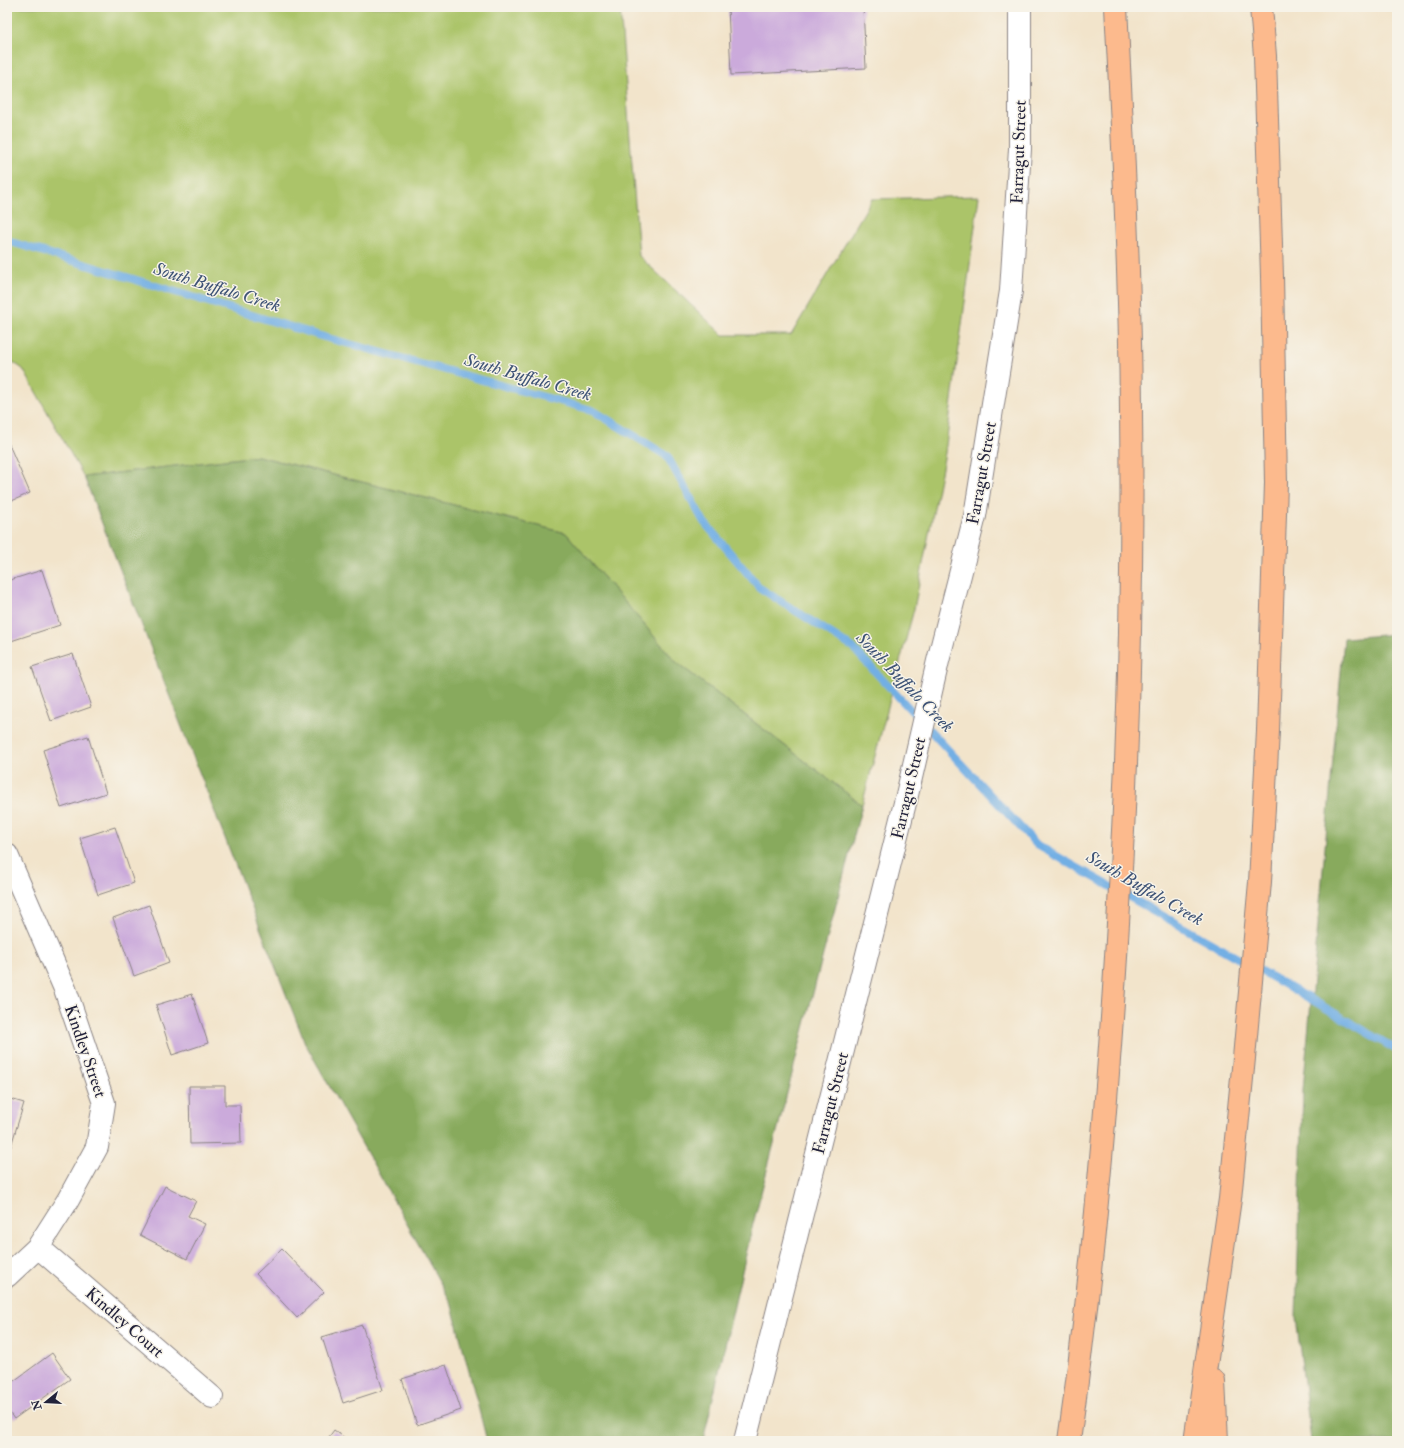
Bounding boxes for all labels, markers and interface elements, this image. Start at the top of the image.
street label: Farragut Street [1006,99,1031,204]
water label: South Buffalo Creek [150,257,283,318]
water label: South Buffalo Creek [461,348,594,407]
street label: Farragut Street [962,420,1001,526]
water label: South Buffalo Creek [850,626,959,738]
street label: Farragut Street [887,735,931,841]
water label: South Buffalo Creek [1081,845,1207,931]
street label: Kindley Street [59,1002,111,1101]
street label: Farragut Street [808,1050,853,1156]
street label: Kindley Court [80,1283,169,1363]
north arrow [26,1382,66,1422]
text: N [29,1397,45,1413]

